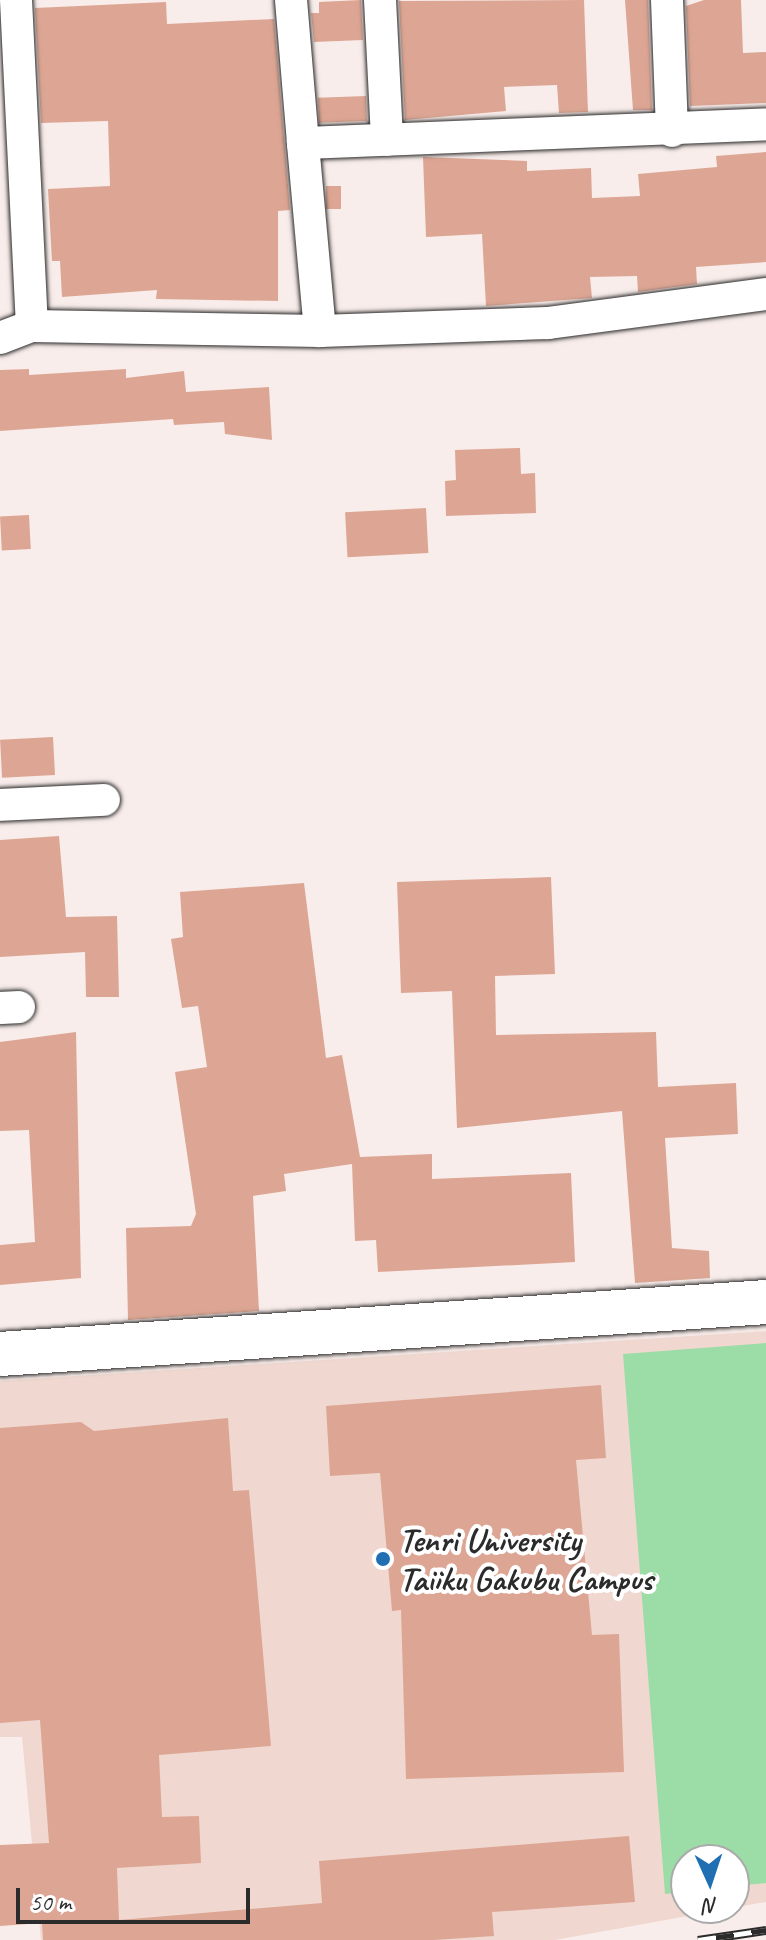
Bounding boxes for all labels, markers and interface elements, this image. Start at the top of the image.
place label: Tenri University Taiiku Gakubu Campus [399,1519,655,1598]
marker: Tenri University Taiiku Gakubu Campus [374,1550,392,1568]
north arrow [670,1844,750,1924]
scale bar [20,1872,254,1922]
text: 50 m [30,1887,71,1917]
text: N [704,1892,719,1920]

